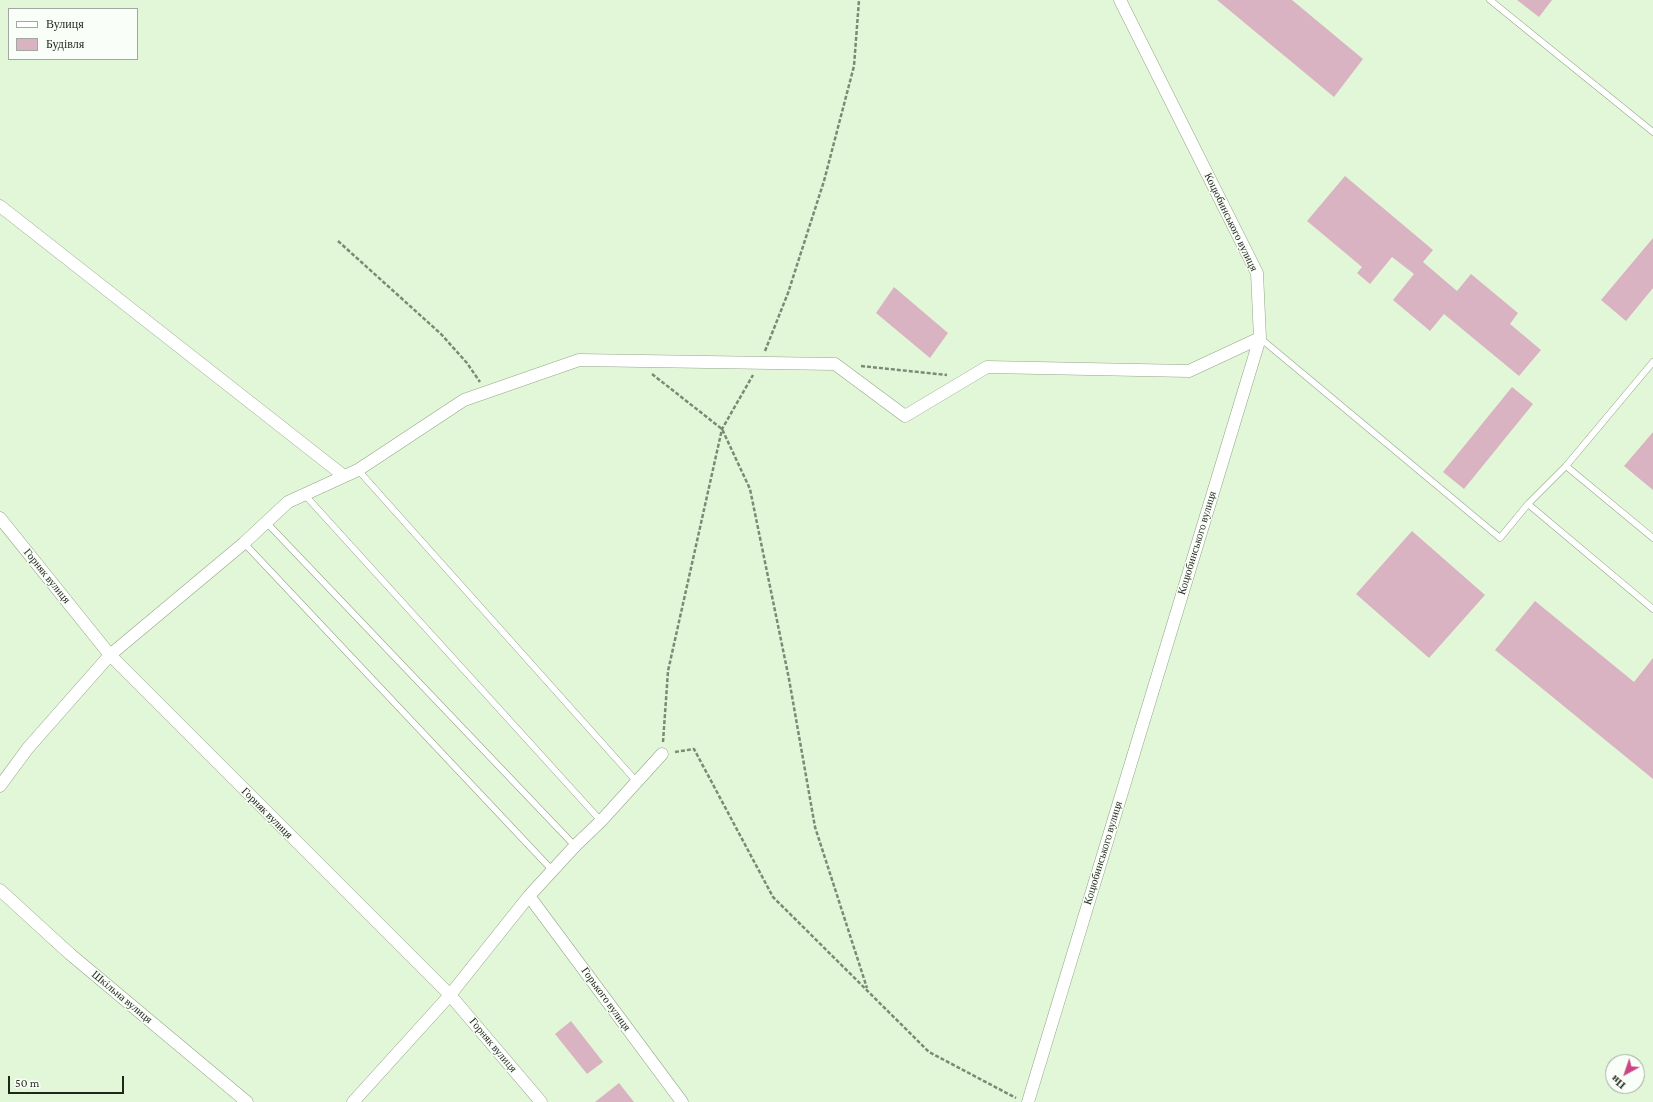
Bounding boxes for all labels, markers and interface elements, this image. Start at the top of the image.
legend [8,8,138,60]
text: Вулиця [46,17,84,31]
text: Будівля [46,37,84,51]
street label: Коцюбинського вулиця [1201,171,1261,273]
street label: Коцюбинського вулиця [1175,489,1219,597]
street label: Горняк вулиця [21,546,73,606]
street label: Горняк вулиця [239,785,295,841]
street label: Коцюбинського вулиця [1081,799,1125,907]
street label: Горького вулиця [578,965,634,1033]
street label: Шкільна вулиця [89,968,155,1026]
street label: Горняк вулиця [466,1015,520,1075]
north arrow [1605,1054,1645,1094]
scale bar [10,1068,126,1094]
text: Пн [1608,1073,1627,1092]
text: 50 m [15,1076,39,1090]

